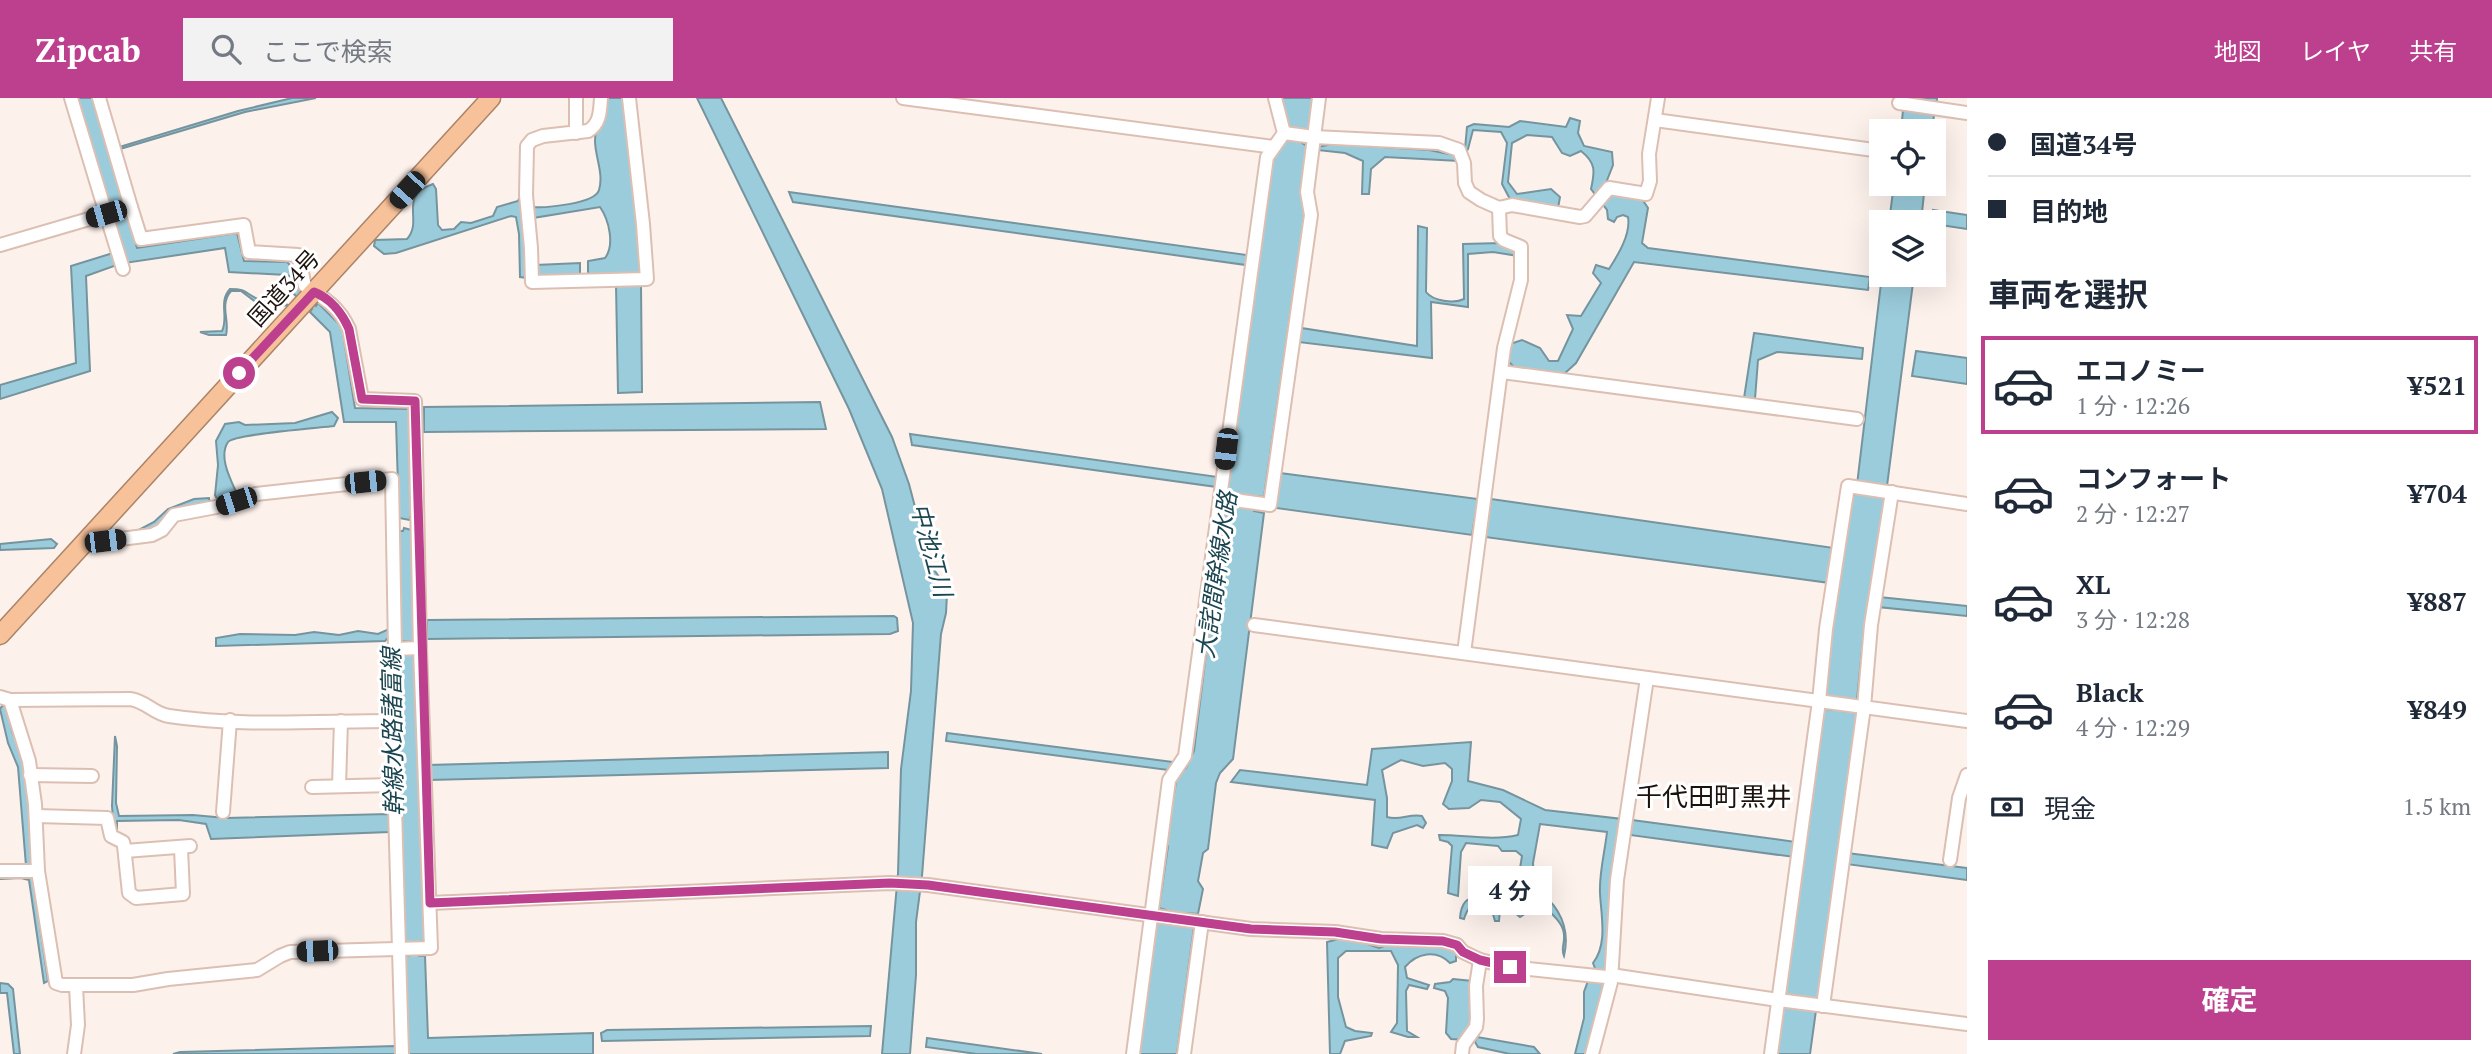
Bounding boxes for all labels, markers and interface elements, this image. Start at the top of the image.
search box [183,18,673,81]
text: Zipcab [35,28,141,71]
icon: search [207,30,245,68]
text: ここで検索 [263,34,393,68]
text: 地図 [2214,35,2262,67]
text: レイヤ [2300,35,2371,67]
text: 共有 [2409,35,2457,67]
map controls [1869,119,1946,287]
button: locate [1869,119,1946,196]
text: 国道34号 [2030,127,2137,161]
car [386,167,429,213]
text: 目的地 [2030,194,2108,228]
car [83,198,130,230]
button: layers [1869,210,1946,287]
street label: 国道34号 [241,243,326,333]
text: 車両を選択 [1988,273,2148,315]
text: エコノミー [2076,353,2206,387]
icon: car [1992,354,2055,417]
route start [223,357,255,389]
text: ¥521 [2408,368,2467,402]
text: 1 分 · 12:26 [2076,390,2190,421]
car [1214,427,1239,471]
text: コンフォート [2076,461,2231,495]
icon: car [1992,462,2055,525]
car [344,469,387,495]
text: ¥704 [2408,476,2467,510]
car [213,485,260,517]
water label: 大詫間幹線水路 [1188,487,1244,660]
text: 2 分 · 12:27 [2076,498,2190,529]
water label: 中池江川 [904,499,961,603]
car [83,528,128,554]
text: XL [2076,567,2110,601]
icon: car [1992,570,2055,633]
text: ¥887 [2408,584,2467,618]
text: 3 分 · 12:28 [2076,604,2190,635]
water label: 幹線水路諸富線 [374,645,409,816]
text: Black [2076,675,2144,709]
icon: car [1992,678,2055,741]
text: ¥849 [2408,692,2467,726]
text: 4 分 · 12:29 [2076,712,2190,743]
district label: 千代田町黒井 [1636,779,1792,813]
icon: cash [1988,788,2026,826]
text: 現金 [2044,791,2096,825]
text: 1.5 km [2403,791,2471,822]
callout: 4 分 [1468,866,1552,914]
text: 4 分 [1489,875,1531,906]
car [296,940,339,962]
route end [1494,951,1526,983]
button: 確定 [1988,960,2471,1040]

